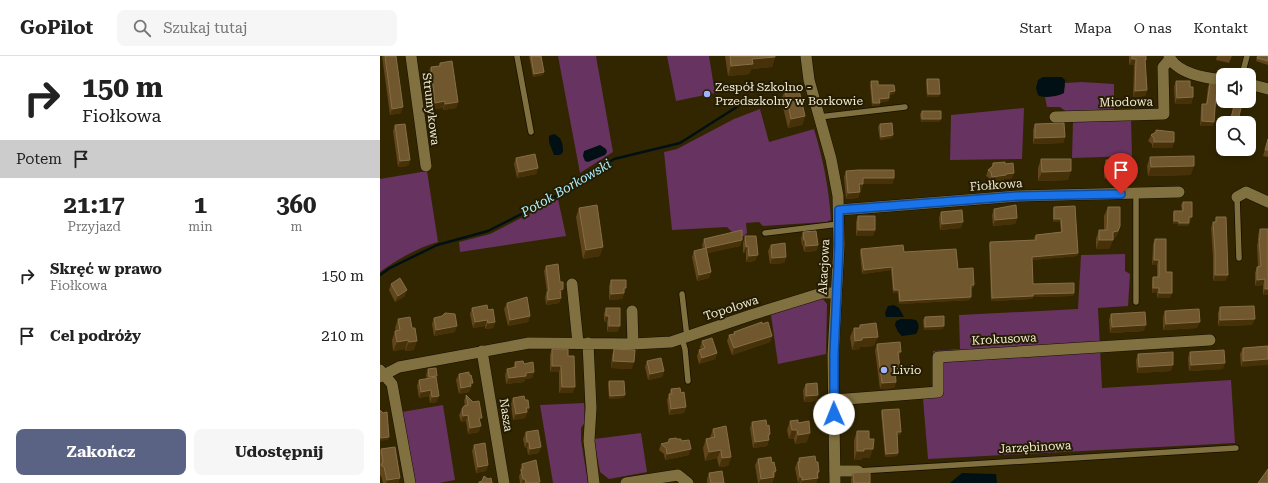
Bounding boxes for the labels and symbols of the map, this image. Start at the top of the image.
street label: Strumykowa [420,72,442,146]
place label: Zespół Szkolno - Przedszkolny w Borkowie [715,80,863,108]
marker: Zespół Szkolno - Przedszkolny w Borkowie [702,89,712,99]
street label: Miodowa [1099,95,1153,109]
pin [1104,153,1138,194]
water label: Potok Borkowski [518,156,614,220]
street label: Fiołkowa [969,176,1023,194]
street label: Akacjowa [816,238,832,295]
street label: Topolowa [702,292,761,323]
street label: Krokusowa [971,330,1037,348]
place label: Livio [892,363,921,377]
marker: Livio [879,365,889,375]
position arrow [813,393,855,435]
street label: Nasza [496,397,516,433]
street label: Jarzębinowa [998,438,1072,456]

